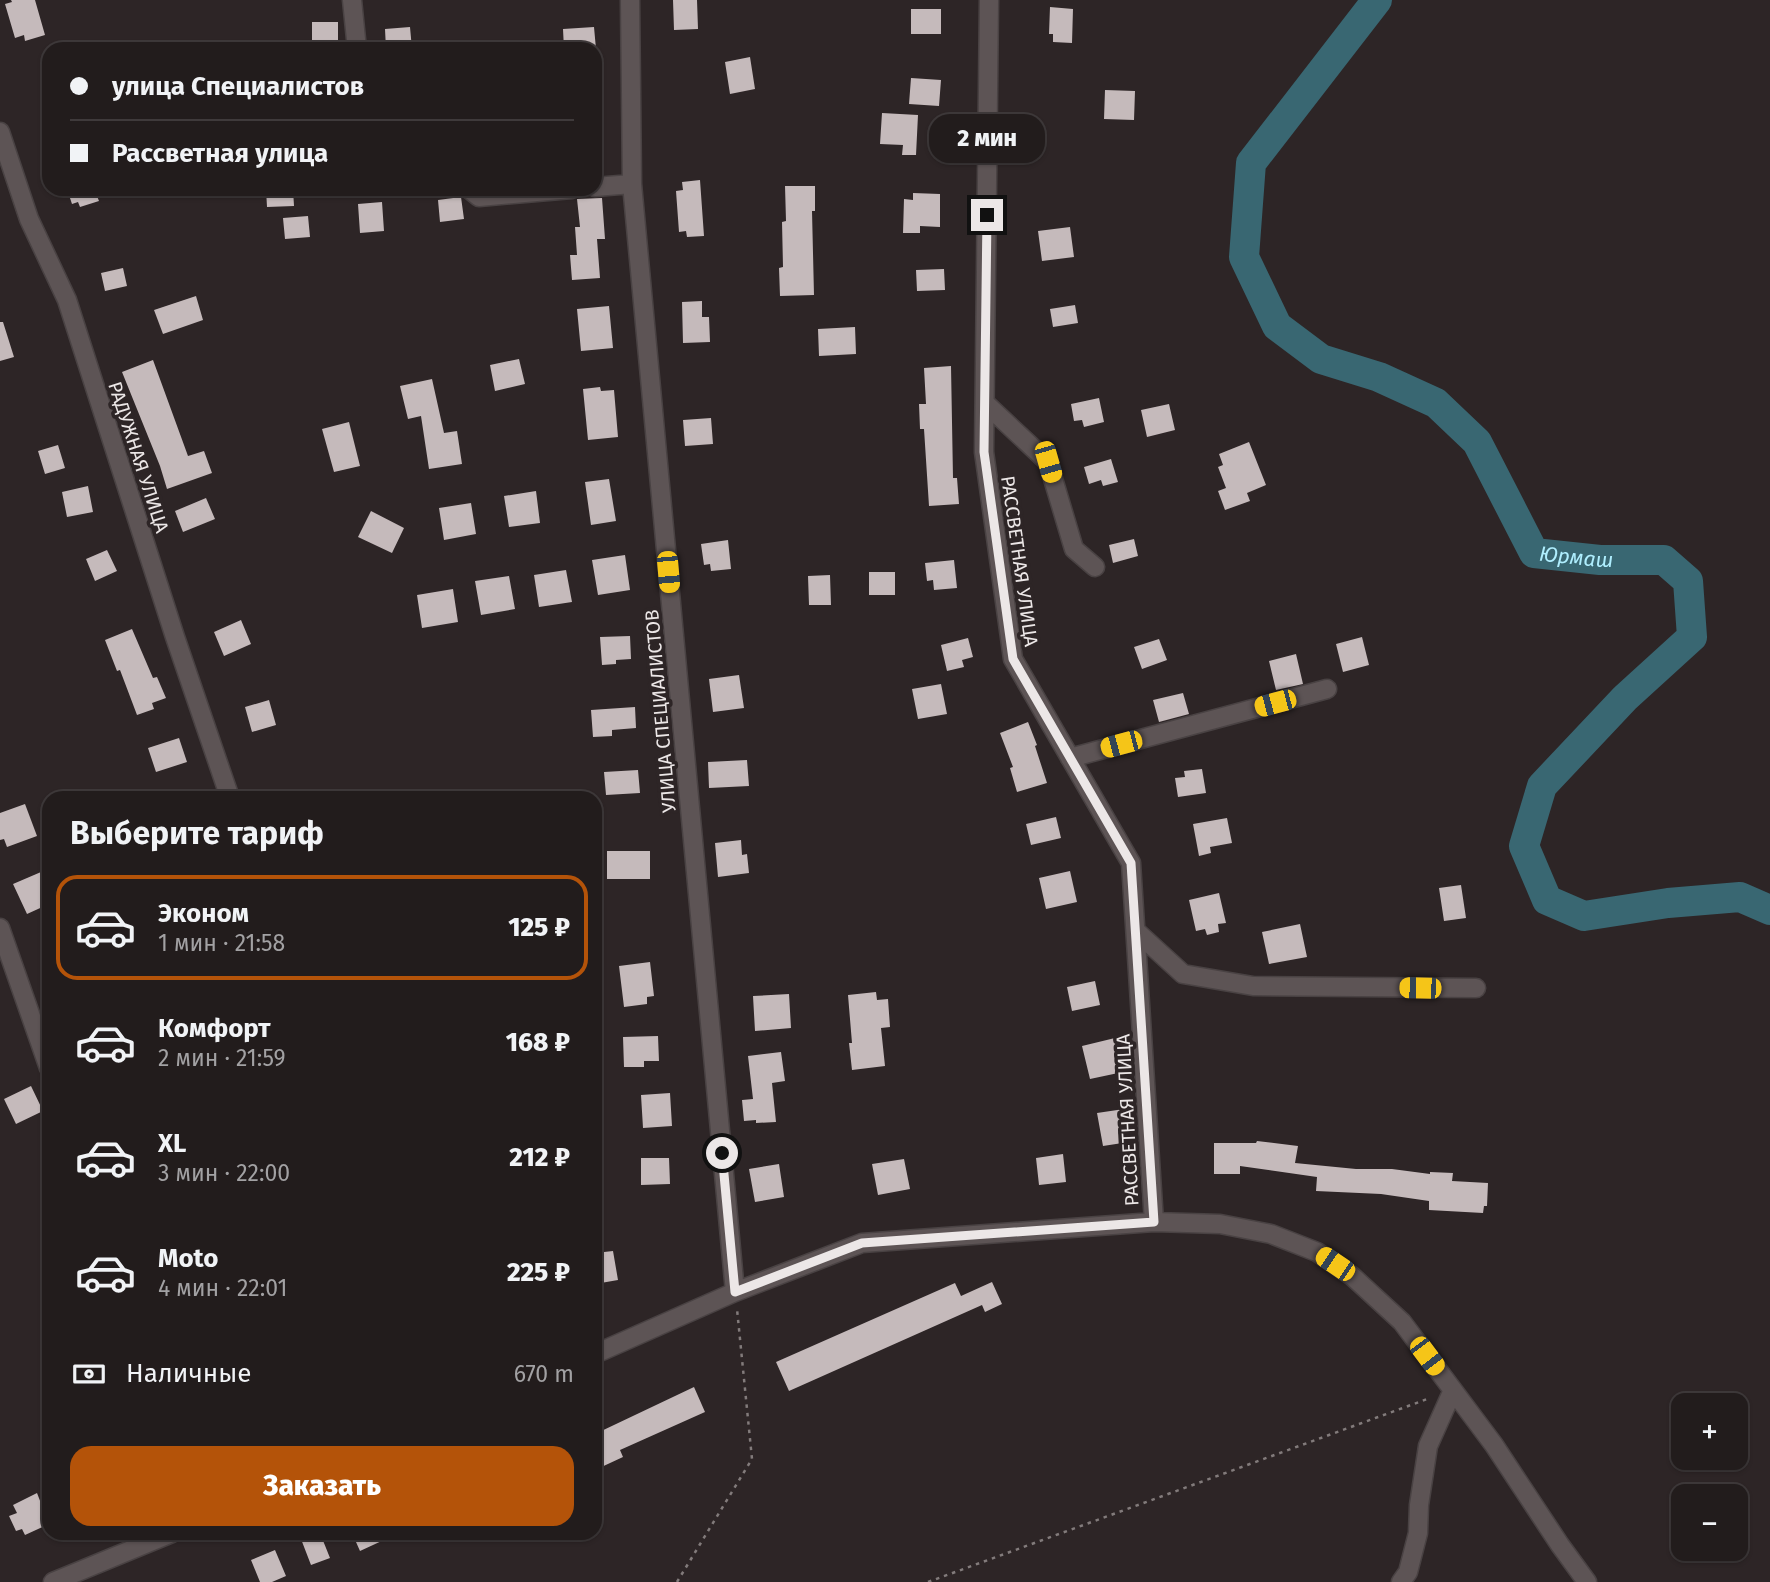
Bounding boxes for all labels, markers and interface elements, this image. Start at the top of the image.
text: улица Специалистов [112,71,364,102]
callout: 2 мин [929,114,1045,162]
text: 2 мин [957,124,1017,152]
text: Рассветная улица [112,138,328,169]
route end [971,199,1003,231]
street label: РАДУЖНАЯ УЛИЦА [103,379,174,536]
car [1033,439,1064,485]
street label: РАССВЕТНАЯ УЛИЦА [996,474,1043,648]
water label: Юрмаш [1538,541,1613,573]
car [656,550,681,594]
street label: УЛИЦА СПЕЦИАЛИСТОВ [640,608,681,813]
car [1252,687,1299,719]
car [1098,728,1145,760]
text: Выберите тариф [70,814,324,852]
icon: car [74,896,137,959]
text: Эконом [158,898,249,929]
text: 125 ₽ [508,912,570,943]
text: 1 мин · 21:58 [158,929,285,957]
car [1399,977,1442,999]
icon: car [74,1011,137,1074]
text: Комфорт [158,1013,271,1044]
text: 168 ₽ [506,1027,570,1058]
street label: РАССВЕТНАЯ УЛИЦА [1112,1033,1143,1207]
text: 2 мин · 21:59 [158,1044,286,1072]
icon: car [74,1126,137,1189]
text: XL [158,1128,186,1159]
route start [706,1137,738,1169]
text: 212 ₽ [509,1142,570,1173]
text: 3 мин · 22:00 [158,1159,290,1187]
icon: car [74,1241,137,1304]
text: Moto [158,1243,218,1274]
car [1312,1244,1359,1284]
text: 225 ₽ [507,1257,570,1288]
text: 4 мин · 22:01 [158,1274,287,1302]
car [1406,1333,1449,1379]
icon: cash [70,1355,108,1393]
text: Наличные [126,1358,251,1389]
text: 670 m [514,1360,574,1388]
map controls [1671,1393,1748,1561]
button: + [1671,1393,1748,1470]
button: Заказать [70,1446,574,1526]
button: − [1671,1484,1748,1561]

